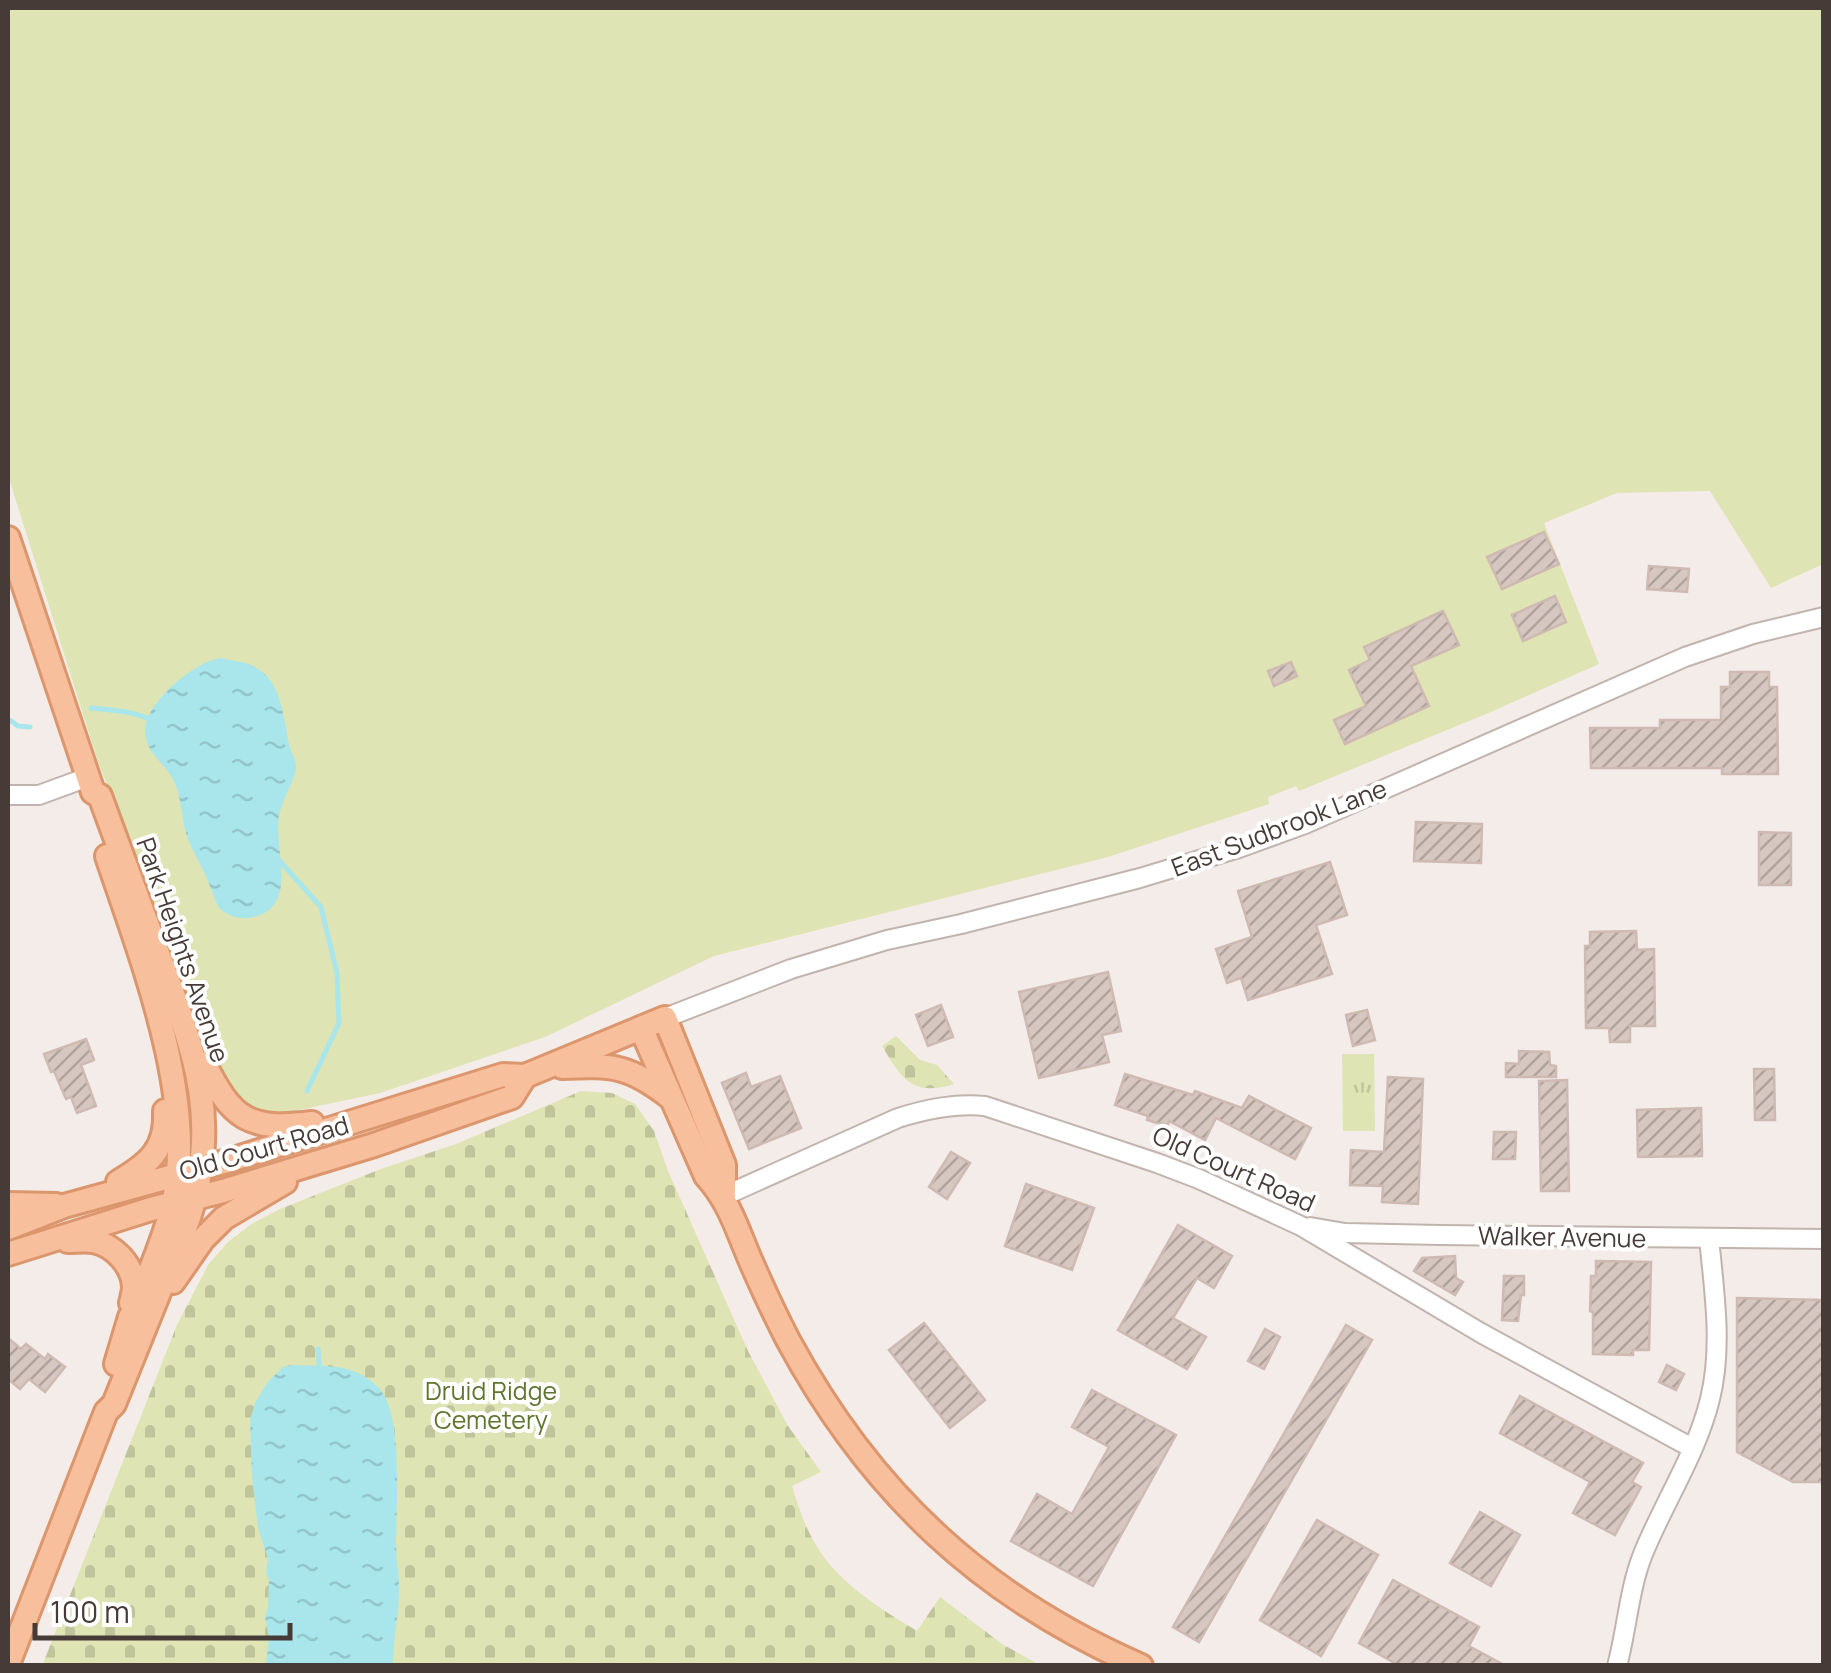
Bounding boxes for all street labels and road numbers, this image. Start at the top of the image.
street label: East Sudbrook Lane [1166,770,1391,885]
street label: Park Heights Avenue [129,833,238,1067]
street label: Old Court Road [175,1107,353,1188]
street label: Old Court Road [1147,1117,1321,1220]
street label: Walker Avenue [1478,1218,1646,1255]

